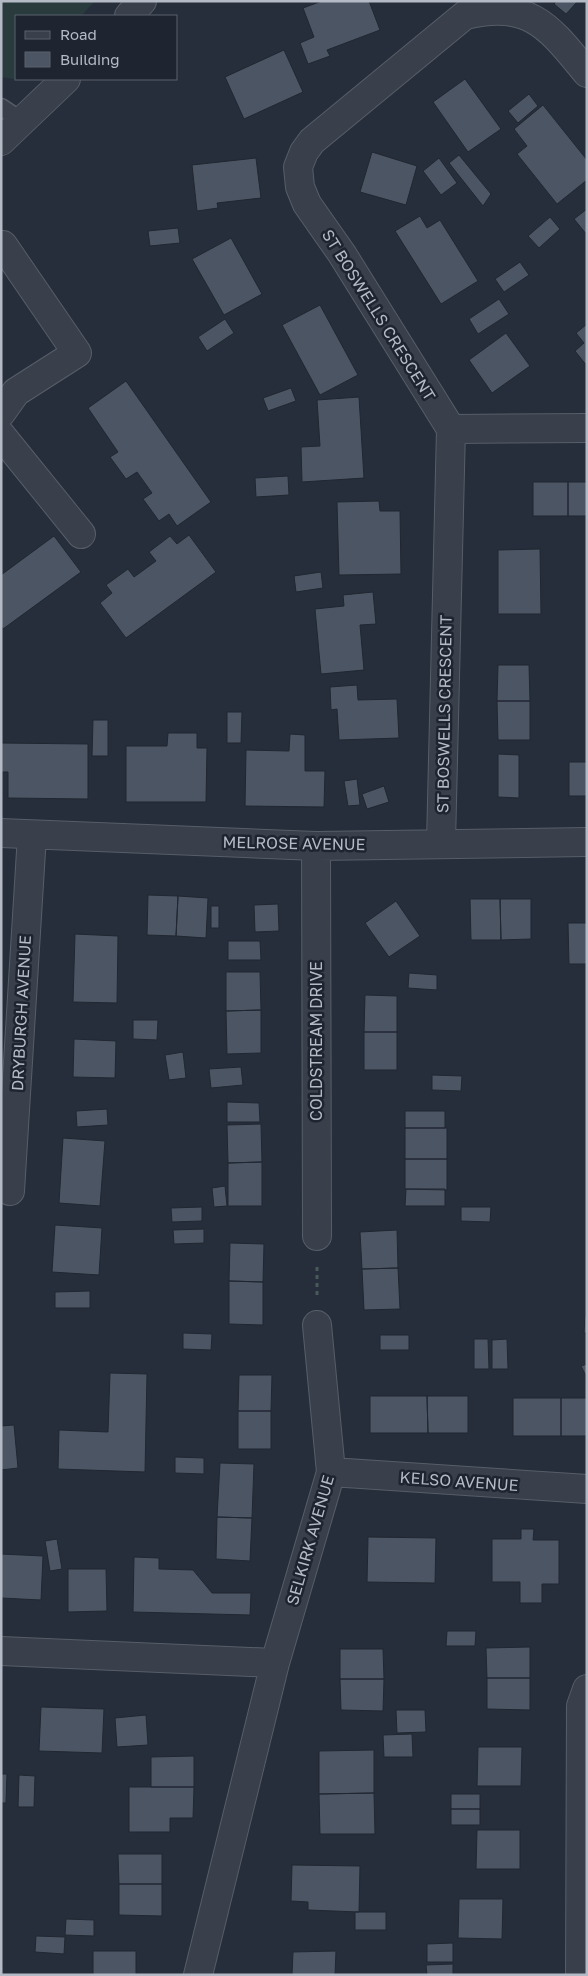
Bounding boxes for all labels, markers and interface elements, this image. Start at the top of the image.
legend [15,15,178,80]
text: Road [60,25,97,43]
text: Building [60,50,120,68]
street label: ST BOSWELLS CRESCENT [318,226,440,404]
street label: ST BOSWELLS CRESCENT [432,615,456,813]
street label: MELROSE AVENUE [222,832,366,854]
street label: DRYBURGH AVENUE [7,935,35,1091]
street label: COLDSTREAM DRIVE [306,961,326,1121]
street label: KELSO AVENUE [399,1467,519,1495]
street label: SELKIRK AVENUE [282,1473,338,1607]

